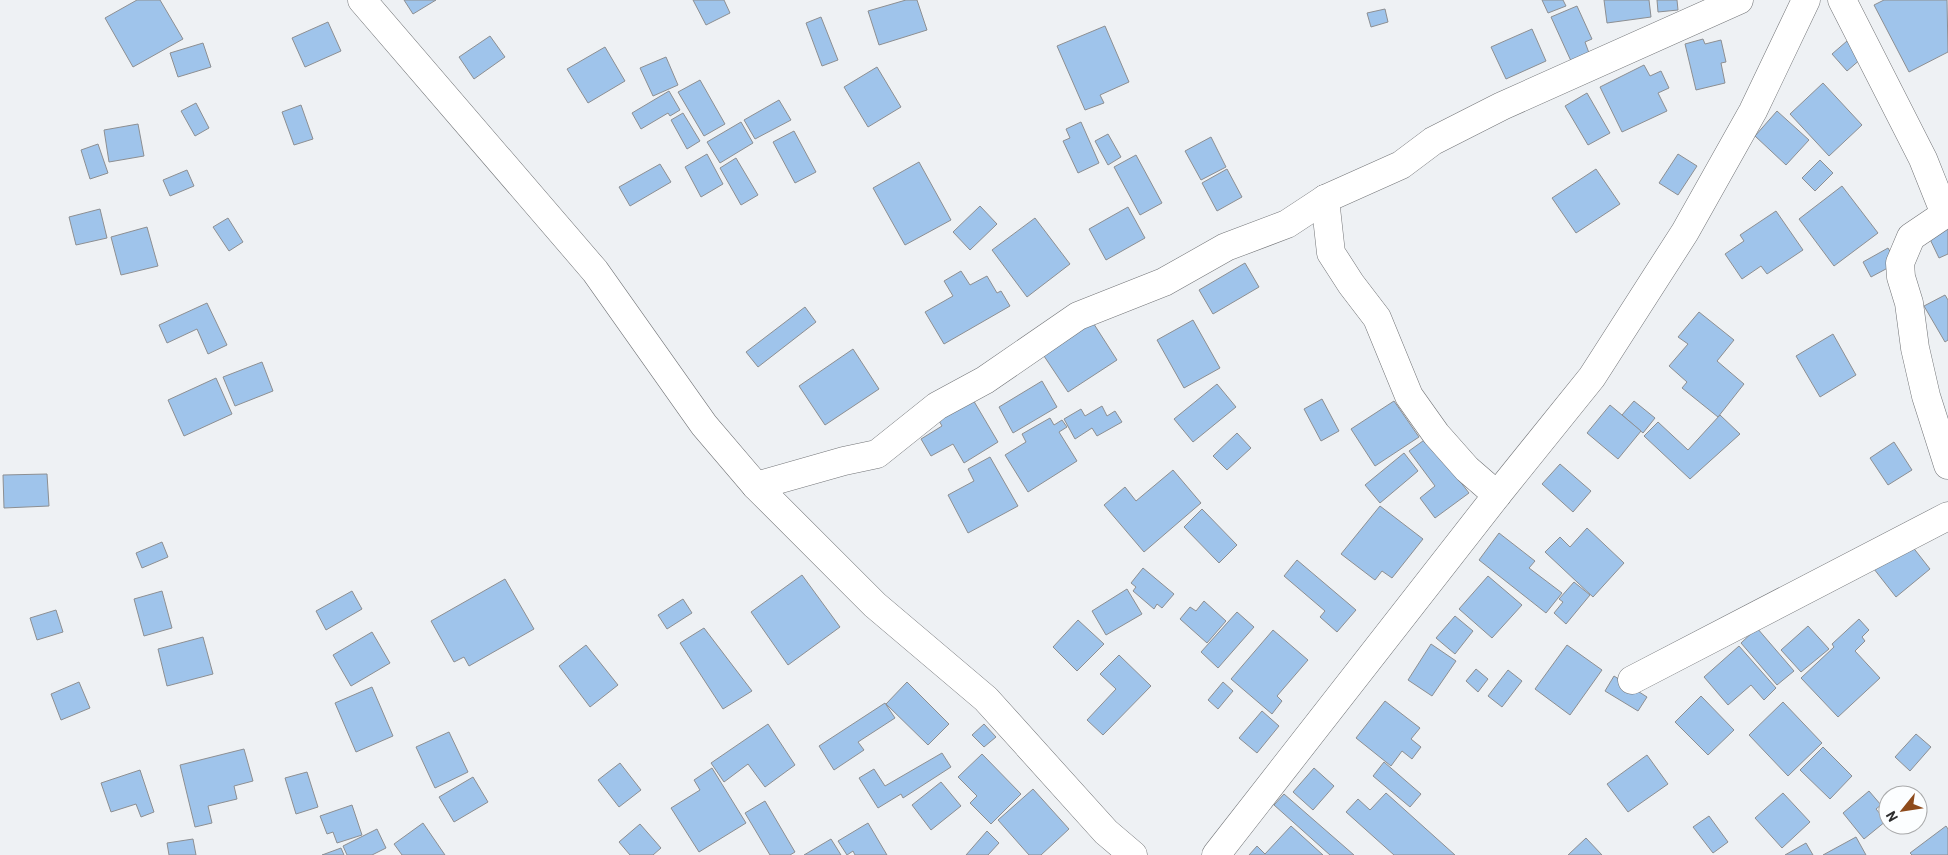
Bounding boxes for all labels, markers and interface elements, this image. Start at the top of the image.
north arrow [1878,785,1928,835]
text: N [1882,808,1901,825]

